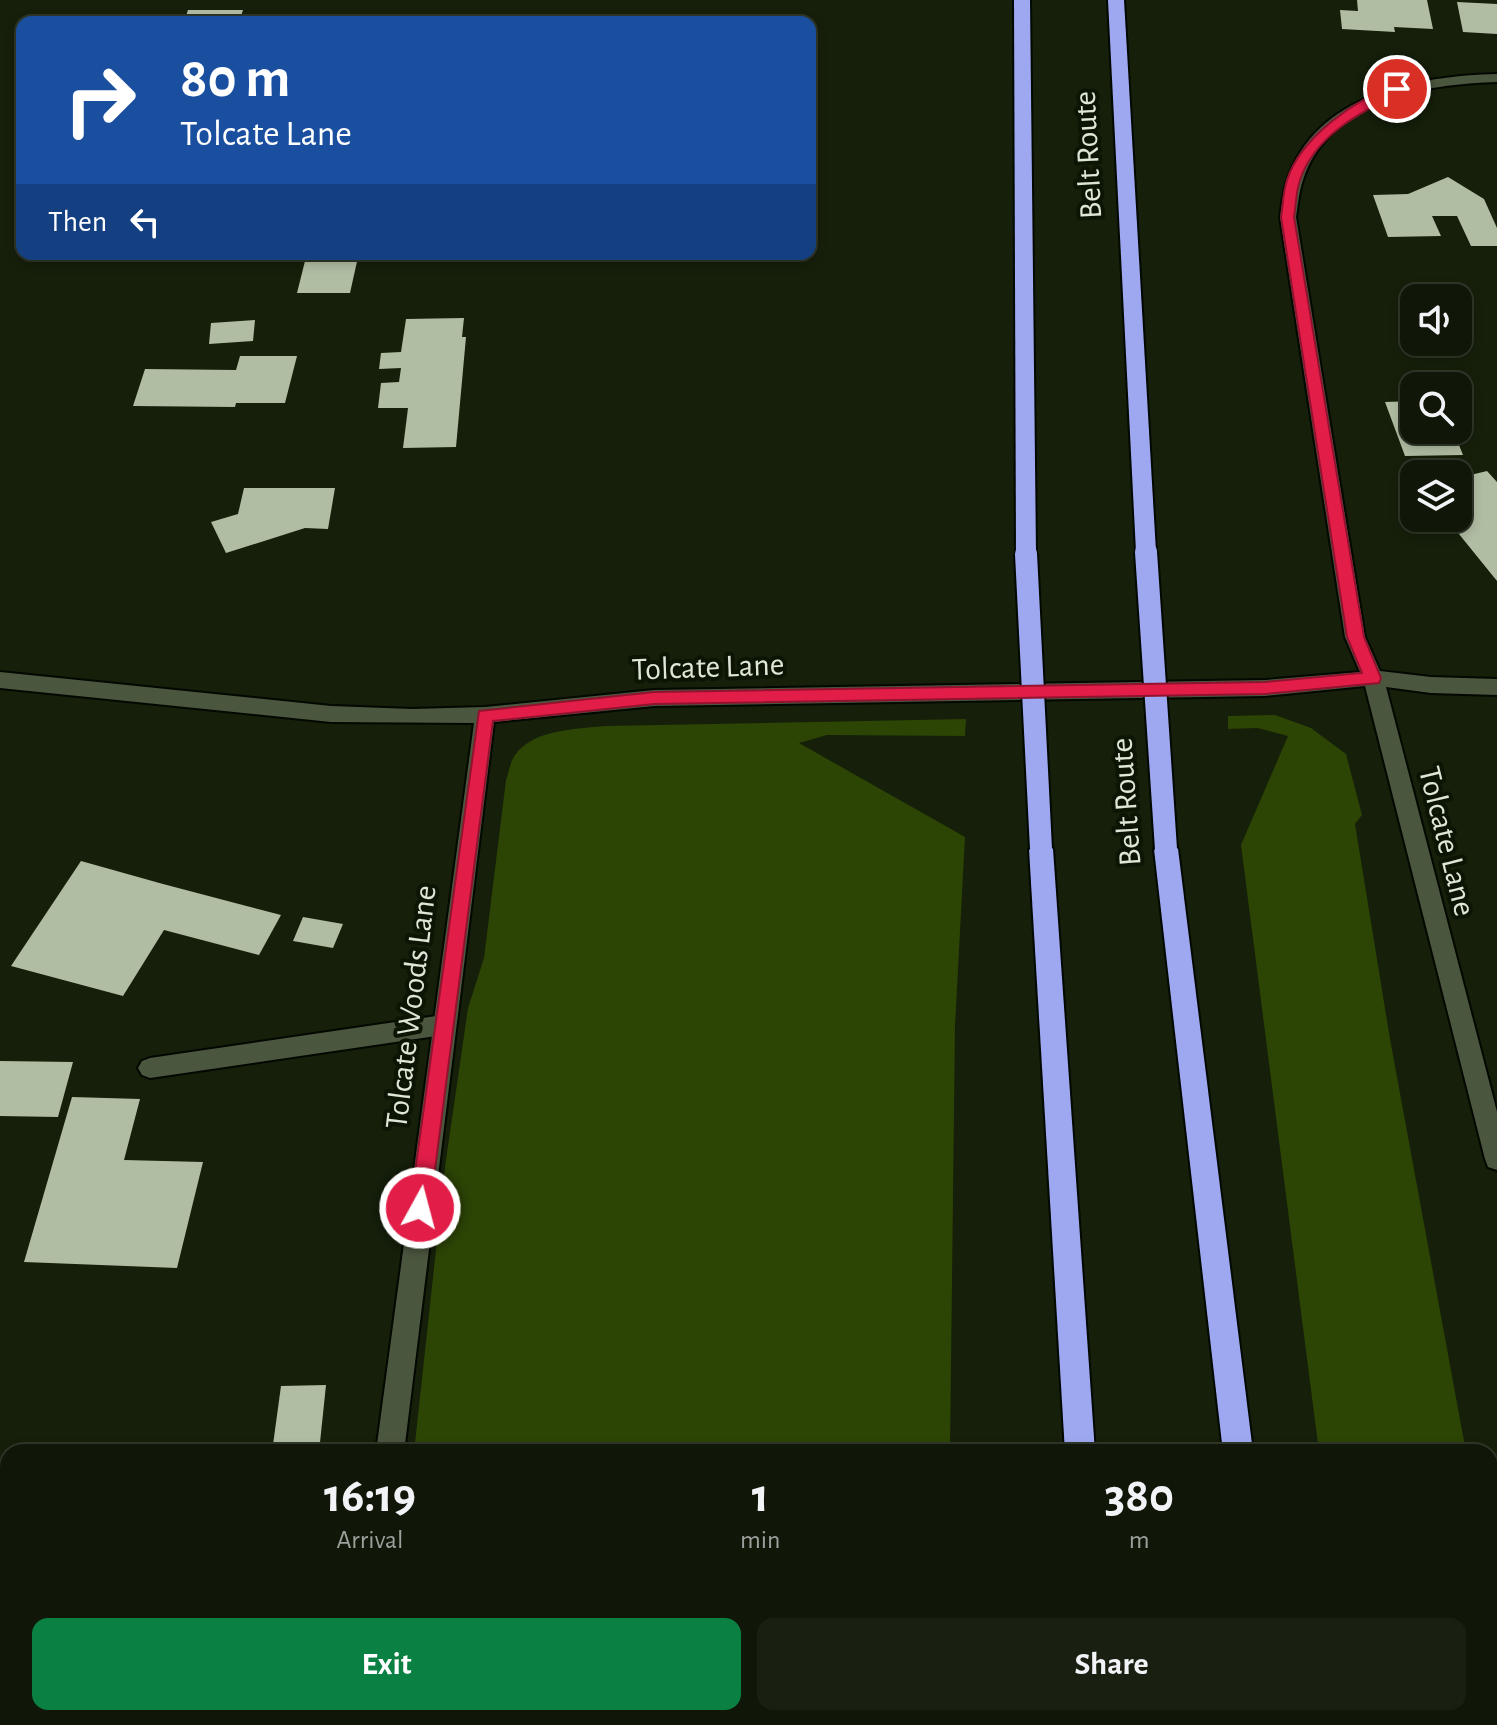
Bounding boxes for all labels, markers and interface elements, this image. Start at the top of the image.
icon: right [48,48,152,152]
text: 80 m [180,51,290,107]
pin [1363,55,1431,123]
icon: arrive [1375,67,1419,111]
street label: Belt Route [1069,90,1107,220]
text: Tolcate Lane [180,116,352,152]
icon: left [123,200,167,244]
text: Then [48,207,107,237]
map controls [1400,284,1472,532]
button: sound [1400,284,1472,356]
button: search [1400,372,1472,444]
button: layers [1400,460,1472,532]
street label: Tolcate Lane [631,648,785,686]
street label: Belt Route [1106,737,1146,867]
street label: Tolcate Lane [1413,763,1481,919]
street label: Tolcate Woods Lane [380,884,442,1131]
position arrow [378,1166,462,1250]
text: 16:19 [324,1473,416,1521]
text: 1 [752,1473,769,1521]
text: 380 [1105,1473,1174,1521]
text: Arrival [337,1527,403,1553]
text: min [740,1527,781,1553]
text: m [1129,1527,1150,1553]
button: Exit [32,1618,741,1710]
button: Share [757,1618,1466,1710]

